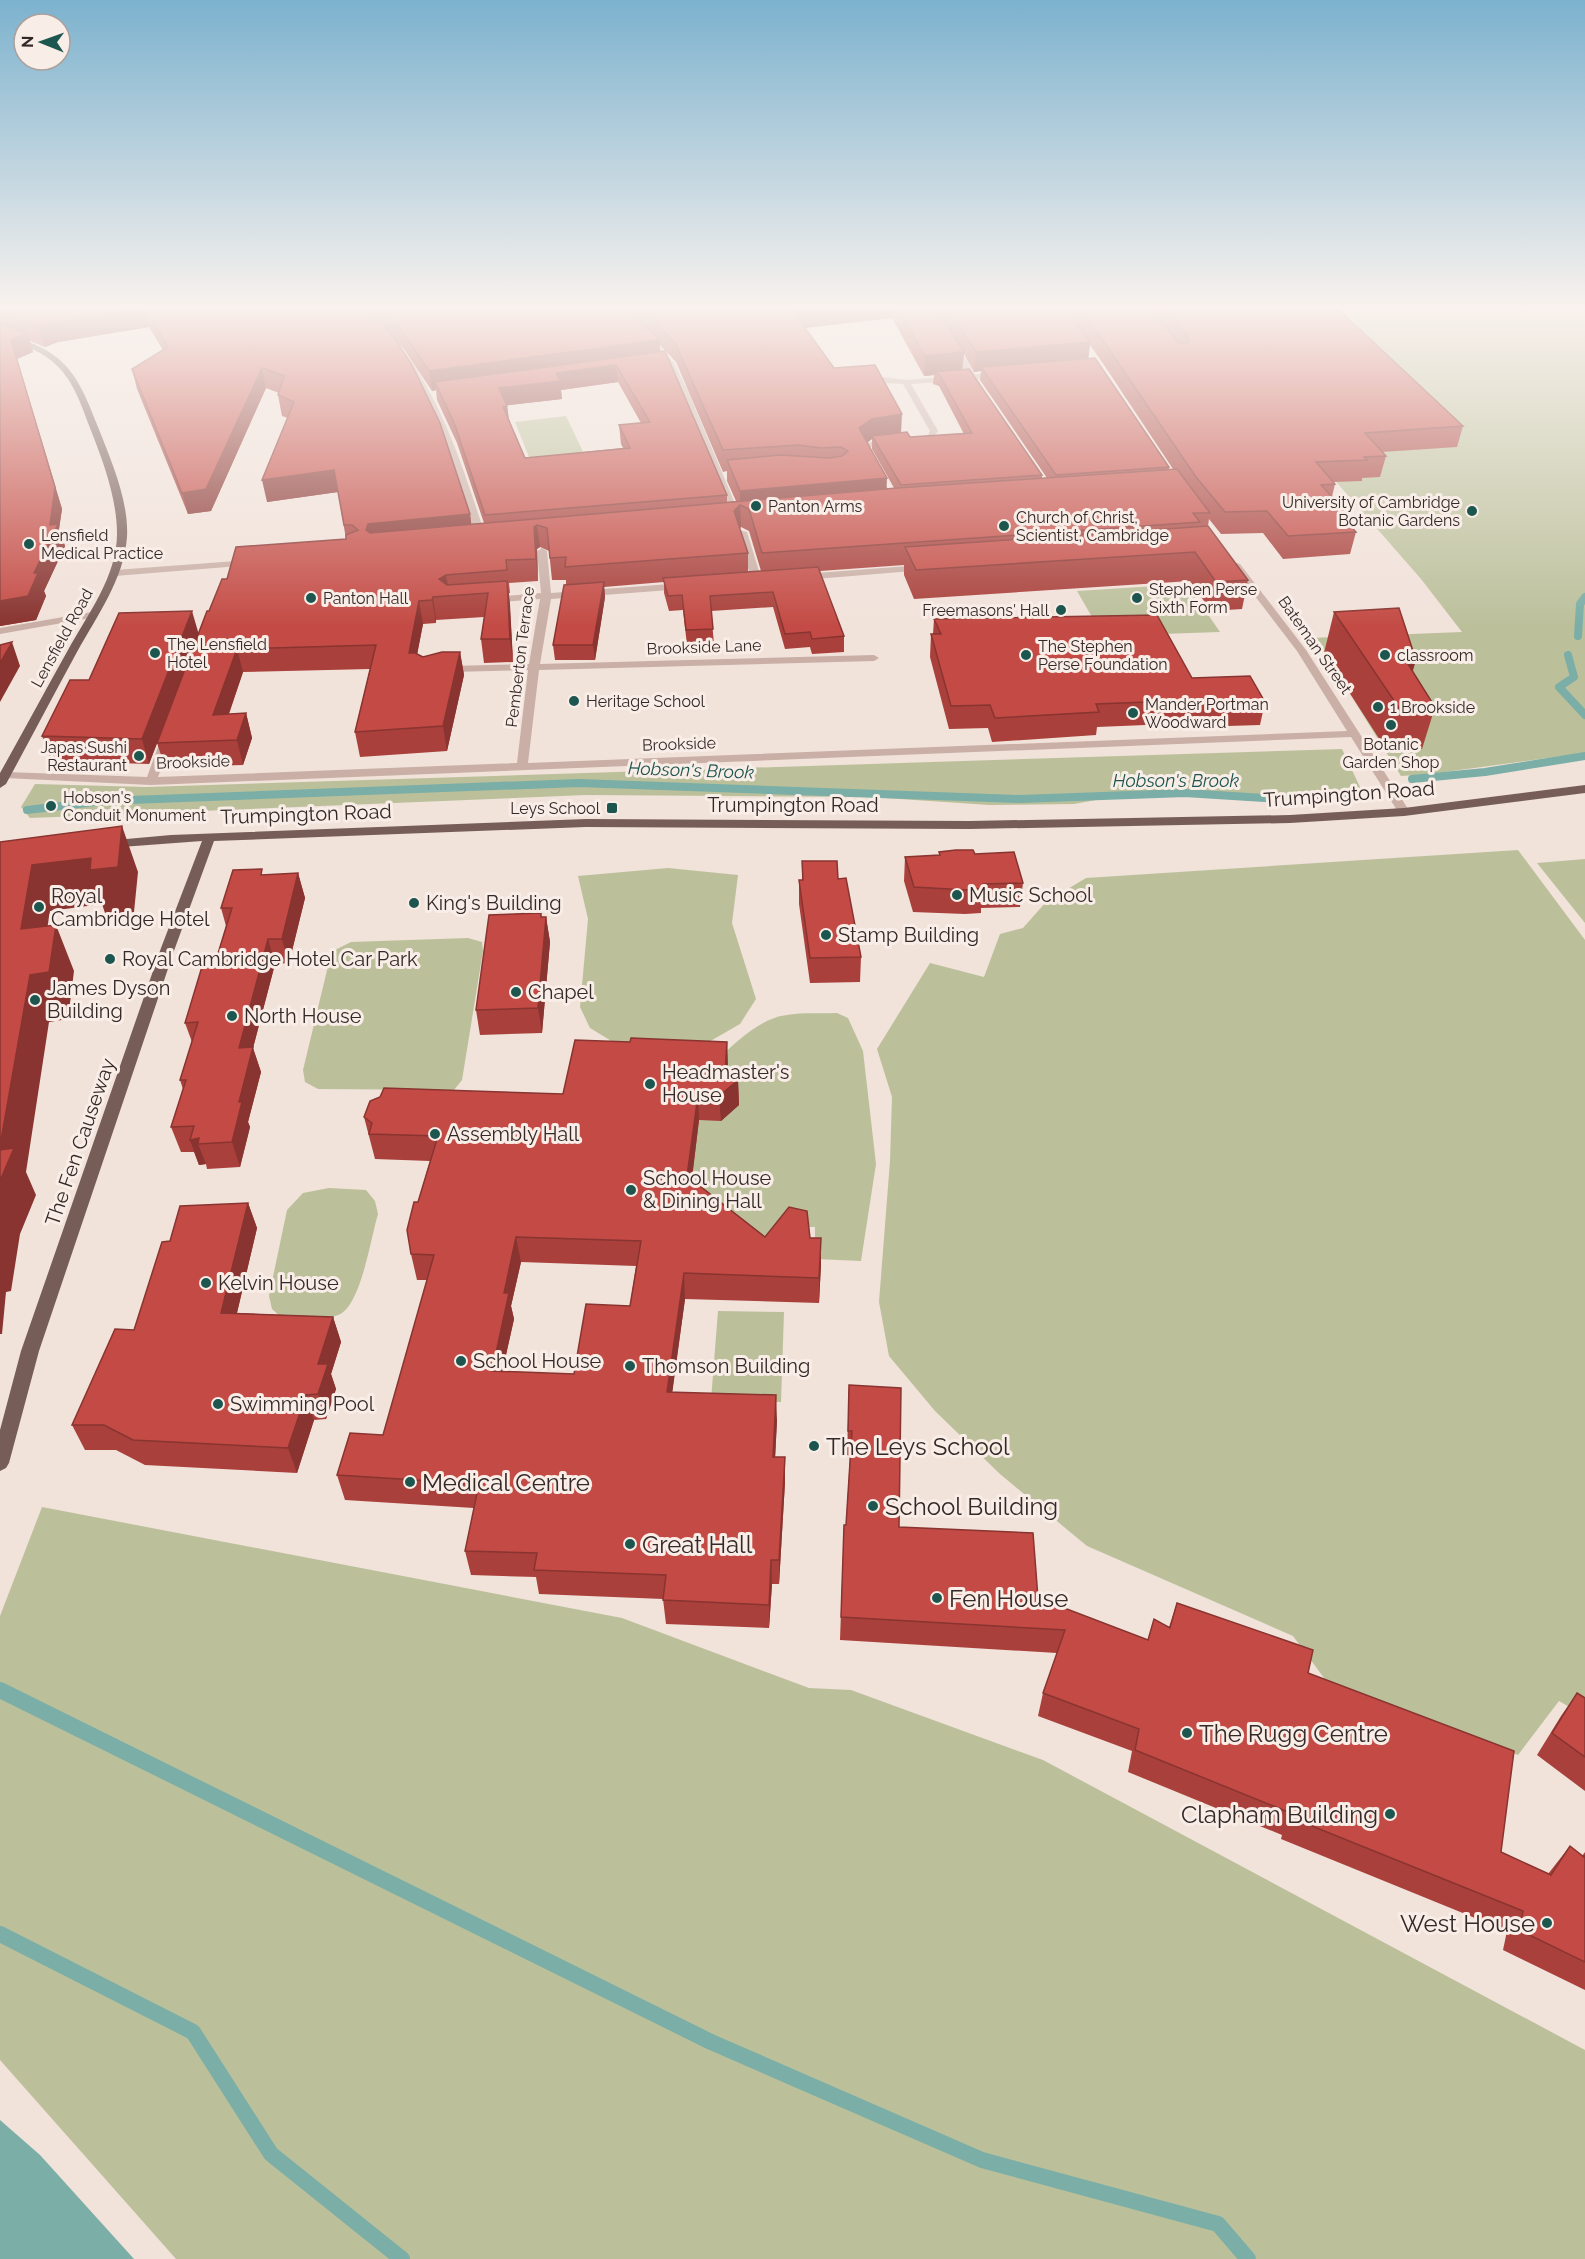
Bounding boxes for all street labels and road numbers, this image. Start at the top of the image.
street label: Lensfield Road [27,585,97,691]
street label: Pemberton Terrace [502,585,538,729]
street label: Bateman Street [1274,592,1356,698]
street label: Brookside Lane [646,635,762,659]
street label: Brookside [642,733,716,755]
street label: Brookside [156,751,230,773]
street label: Trumpington Road [1263,776,1435,812]
street label: Trumpington Road [707,793,879,817]
street label: Trumpington Road [220,799,392,829]
street label: The Fen Causeway [40,1055,120,1229]

